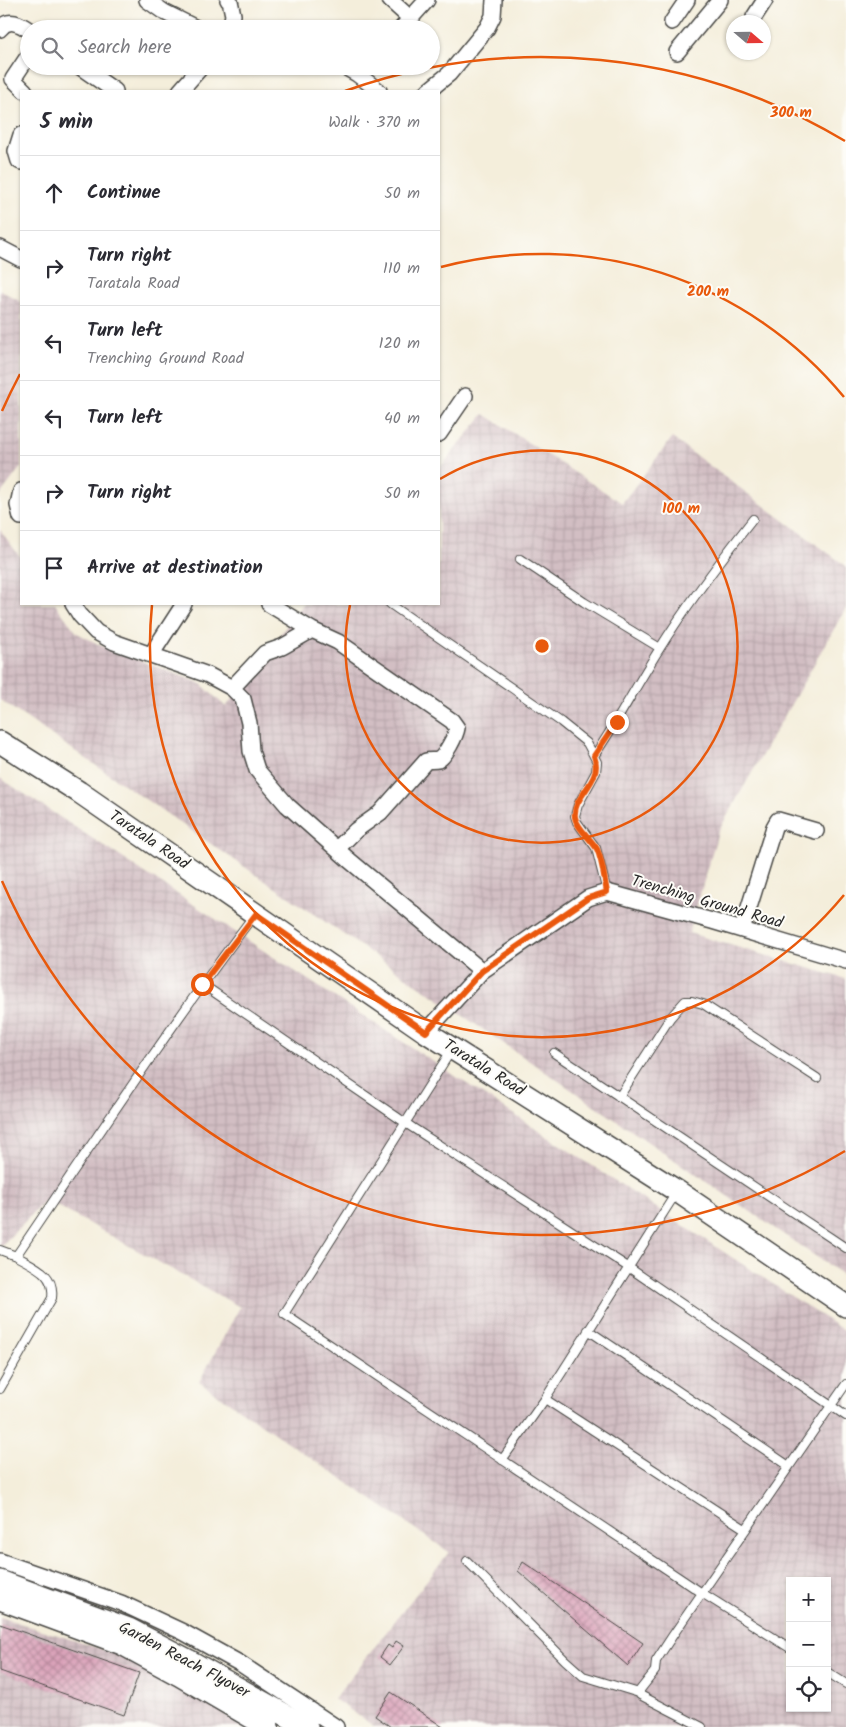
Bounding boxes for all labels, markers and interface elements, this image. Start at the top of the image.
north arrow [726,15,771,60]
search box [20,20,440,75]
text: Search here [78,33,172,63]
icon: search [38,34,66,62]
text: 300 m [769,101,812,125]
text: 5 min [40,106,93,139]
text: Walk · 370 m [328,110,420,135]
text: Continue [87,178,160,208]
icon: ahead [40,179,68,207]
text: 50 m [384,181,420,206]
text: Turn right [87,241,172,271]
icon: right [40,254,68,282]
text: 110 m [383,256,420,281]
text: Taratala Road [87,271,179,296]
text: 200 m [687,280,729,304]
text: Turn left [87,316,162,346]
icon: left [40,329,68,357]
text: 120 m [379,331,420,356]
text: Trenching Ground Road [87,346,244,371]
text: Turn left [87,403,162,433]
icon: left [40,404,68,432]
text: 40 m [384,406,420,431]
text: Turn right [87,478,172,508]
icon: right [40,479,68,507]
text: 50 m [384,481,420,506]
text: 100 m [662,497,700,521]
text: Arrive at destination [87,553,263,583]
icon: arrive [40,554,68,582]
centre of rings [533,637,551,655]
route end [606,711,629,734]
street label: Taratala Road [104,804,195,877]
street label: Trenching Ground Road [628,868,787,936]
route start [191,973,214,996]
street label: Taratala Road [438,1033,531,1104]
map controls [786,1577,831,1712]
button: + [786,1577,831,1622]
street label: Garden Reach Flyover [114,1615,255,1706]
button: − [786,1622,831,1667]
button: locate [786,1667,831,1712]

